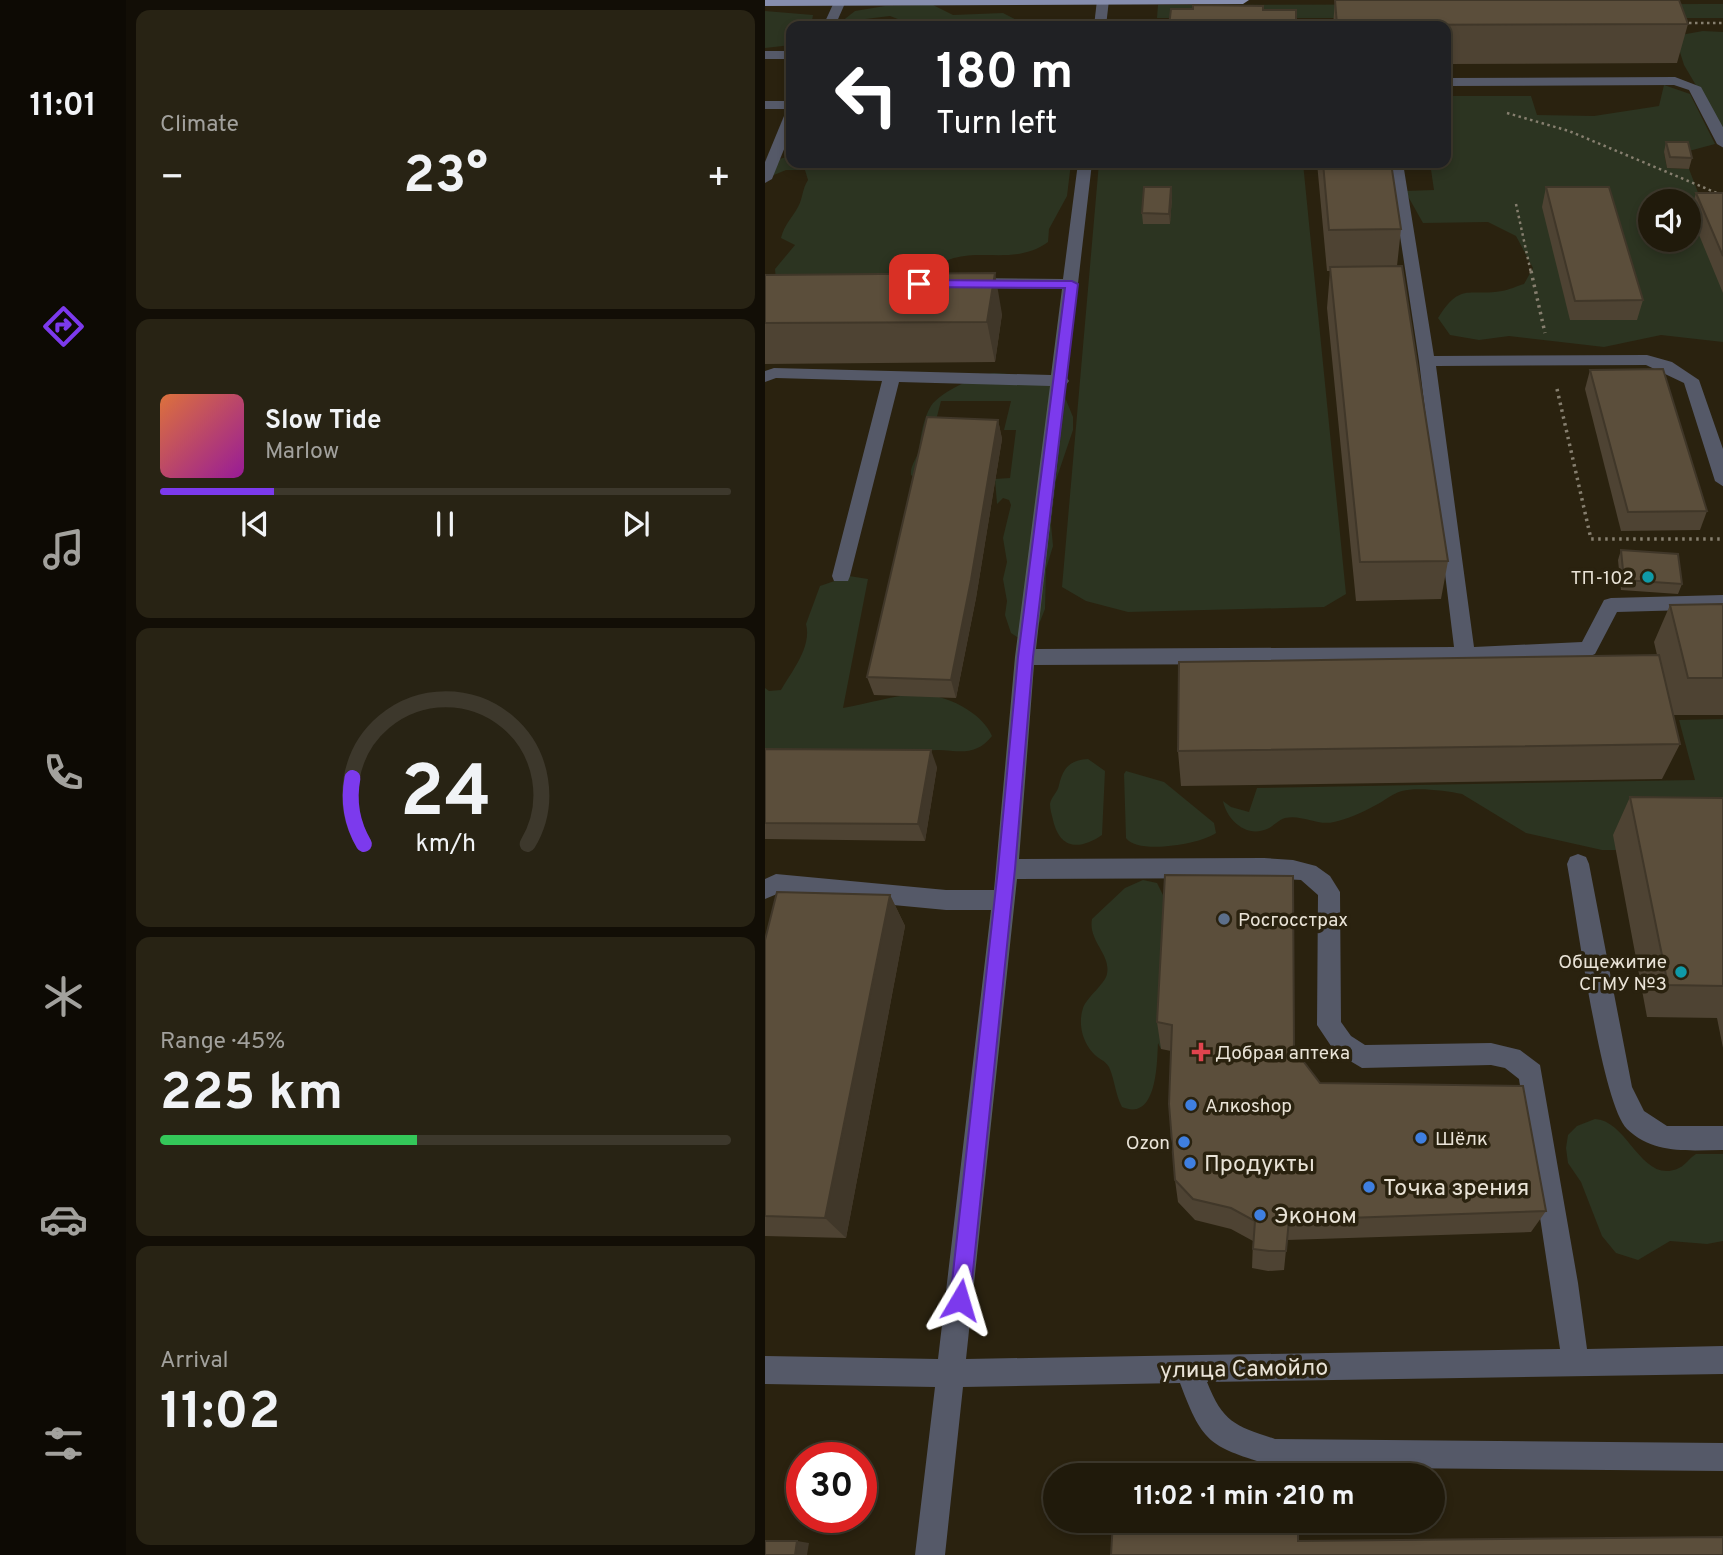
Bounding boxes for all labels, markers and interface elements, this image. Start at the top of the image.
text: 180 m [936,44,1073,106]
icon: left [821,49,912,140]
text: 11:01 [29,87,97,127]
text: Turn left [936,105,1057,145]
text: Climate [160,111,239,140]
text: 23° [403,145,488,211]
text: − [160,155,185,204]
text: + [706,155,731,204]
map controls [1638,189,1701,252]
button: sound [1638,189,1701,252]
pin [889,254,949,314]
icon: arrive [900,265,938,303]
icon: directions [39,302,88,351]
text: Slow Tide [265,405,382,438]
text: Marlow [265,438,339,467]
icon: previous [236,505,274,543]
icon: pause [426,505,464,543]
icon: next [617,505,655,543]
icon: music [39,525,88,574]
place label: ТП-102 [1571,567,1634,591]
marker: ТП-102 [1640,569,1656,585]
icon: phone [39,748,88,797]
text: 24 [400,750,491,842]
text: km/h [415,828,476,860]
place label: Росгосстрах [1238,909,1348,933]
marker: Росгосстрах [1216,911,1232,927]
place label: Общежитие СГМУ №3 [1558,951,1667,997]
marker: Общежитие СГМУ №3 [1673,964,1689,980]
icon: climate [39,972,88,1021]
text: Range · 45% [160,1028,285,1057]
place label: Добрая аптека [1215,1042,1350,1066]
marker: Добрая аптека [1193,1044,1209,1060]
text: 225 km [160,1062,343,1128]
place label: Алкоshop [1205,1095,1292,1119]
marker: Алкоshop [1183,1097,1199,1113]
place label: Шёлк [1435,1128,1488,1152]
marker: Шёлк [1413,1130,1429,1146]
place label: Ozon [1126,1132,1170,1156]
marker: Ozon [1176,1134,1192,1150]
place label: Продукты [1204,1151,1315,1180]
marker: Продукты [1182,1155,1198,1171]
place label: Точка зрения [1383,1175,1529,1204]
marker: Точка зрения [1361,1179,1377,1195]
icon: car [39,1195,88,1244]
place label: Эконом [1274,1203,1357,1232]
marker: Эконом [1252,1207,1268,1223]
position arrow [923,1263,997,1337]
text: Arrival [160,1347,229,1376]
street label: улица Самойло [1160,1355,1328,1386]
text: 11:02 [160,1381,280,1447]
icon: filters [39,1419,88,1468]
speed limit sign: 30 [786,1442,877,1533]
text: 11:02 · 1 min · 210 m [1133,1481,1355,1514]

